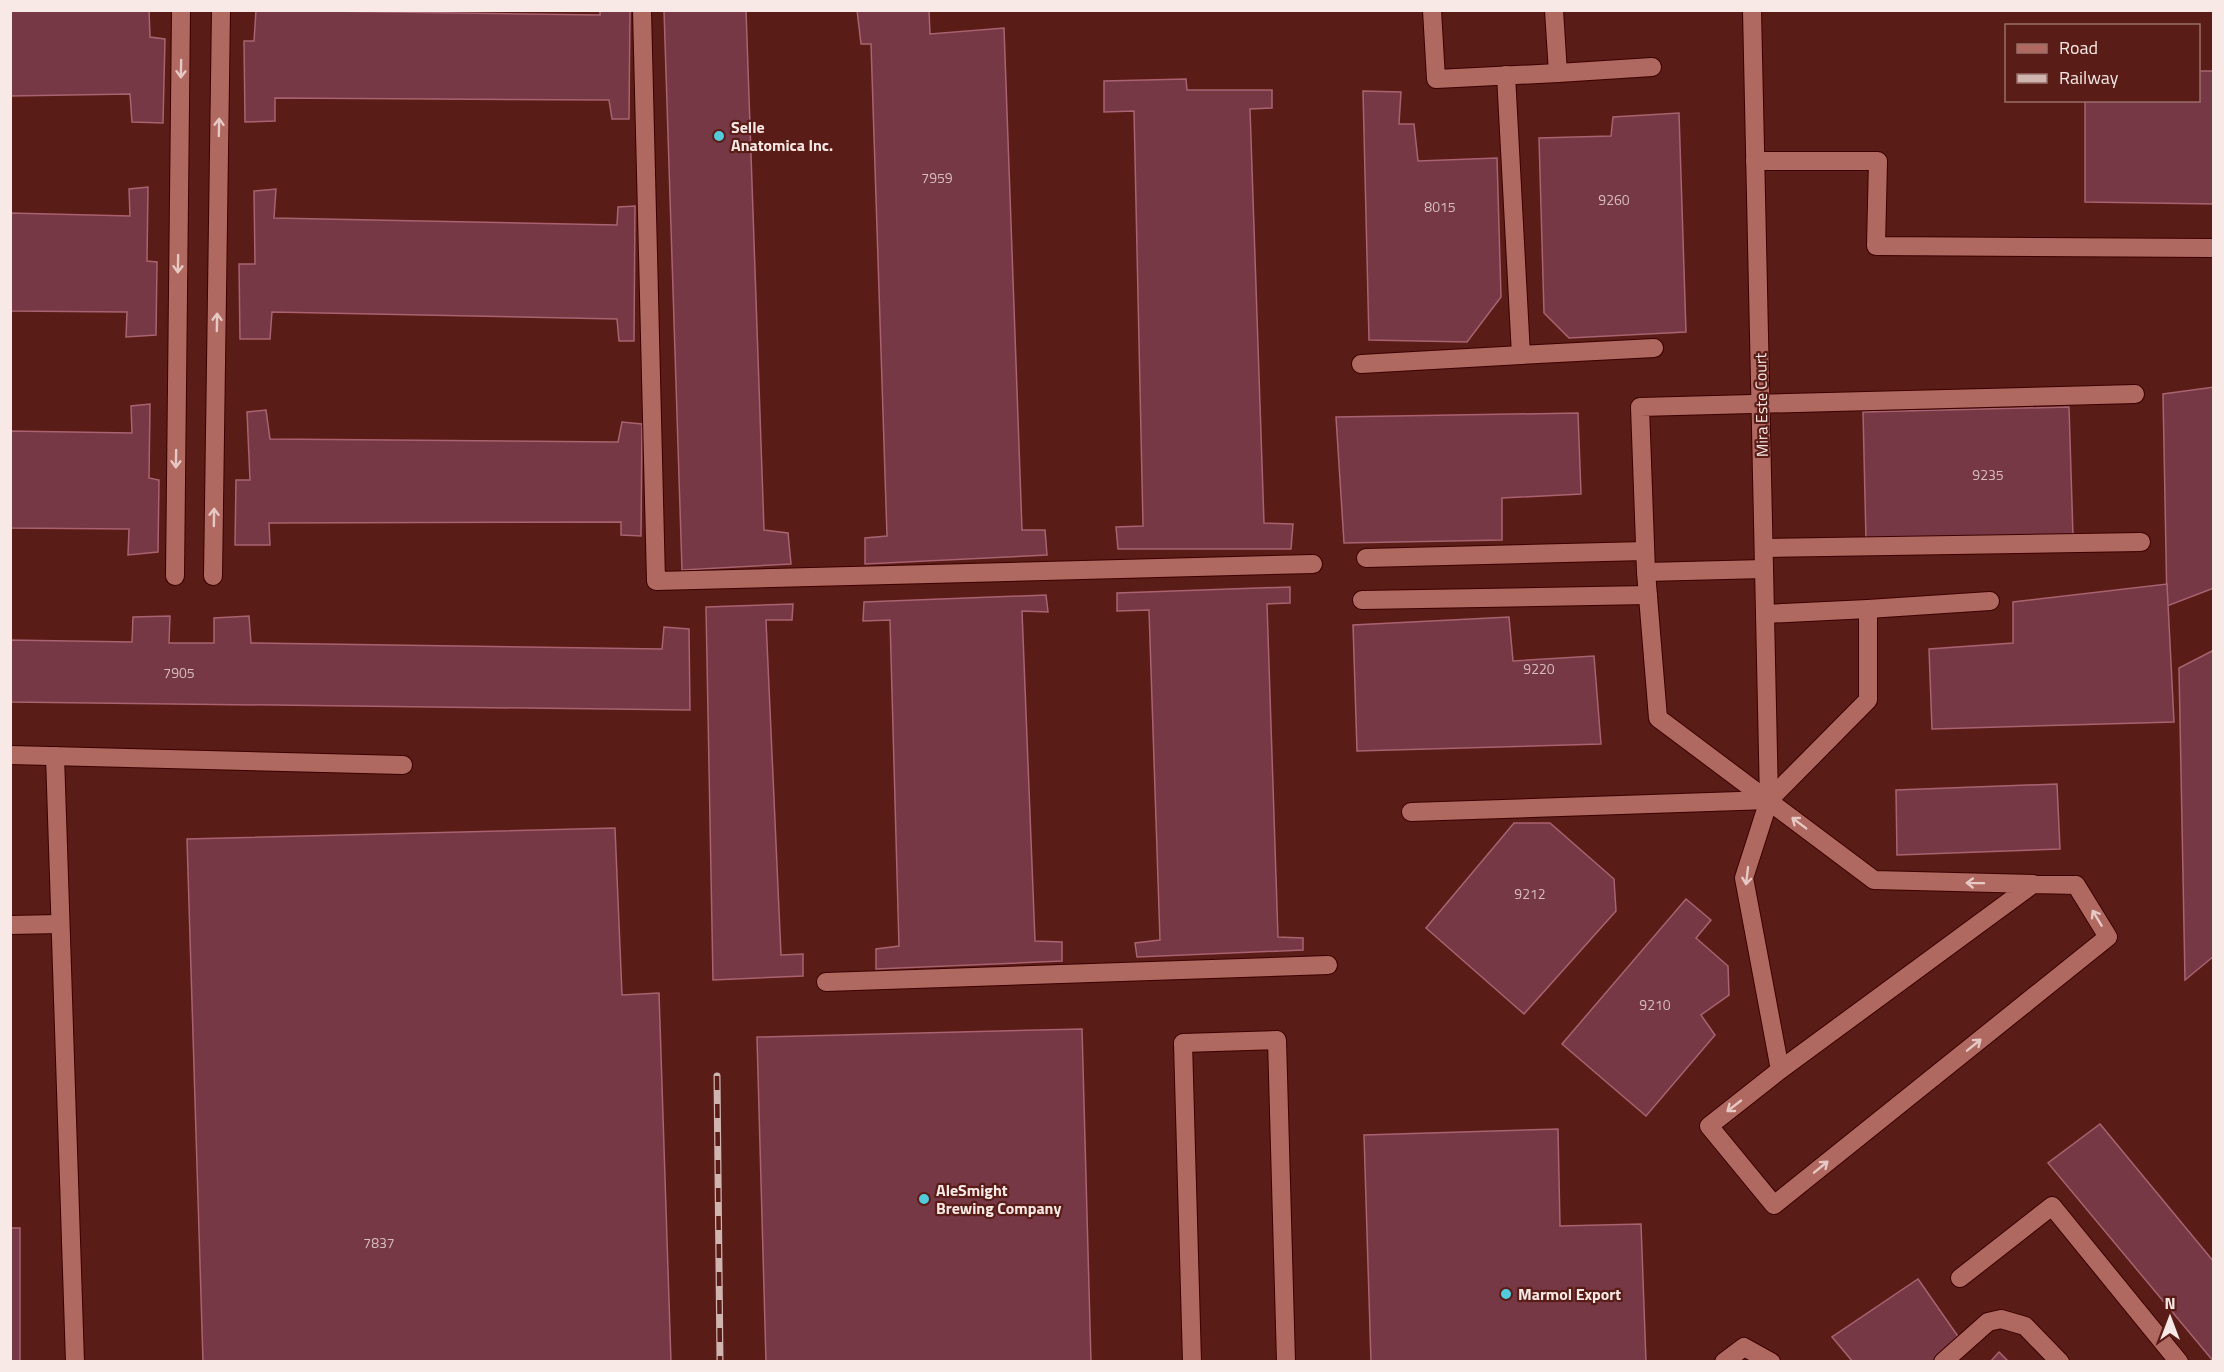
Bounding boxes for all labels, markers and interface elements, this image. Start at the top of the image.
legend [2005,24,2200,102]
text: Road [2059,34,2098,61]
one-way arrow [175,58,187,78]
text: Railway [2059,64,2119,91]
place label: Selle Anatomica Inc. [731,115,833,157]
one-way arrow [213,118,225,138]
marker: Selle Anatomica Inc. [712,129,726,143]
house number: 7959 [921,167,953,188]
house number: 9260 [1598,189,1630,210]
house number: 8015 [1424,196,1456,217]
one-way arrow [173,253,184,273]
one-way arrow [211,313,222,333]
street label: Mira Este Court [1748,352,1774,457]
one-way arrow [170,448,182,468]
house number: 9235 [1972,464,2004,485]
one-way arrow [208,508,220,528]
house number: 9220 [1523,658,1555,679]
house number: 7905 [163,662,195,683]
one-way arrow [1792,817,1808,829]
one-way arrow [1741,866,1752,885]
one-way arrow [1965,877,1985,888]
house number: 9212 [1514,883,1546,904]
one-way arrow [2090,910,2102,927]
house number: 9210 [1639,994,1671,1015]
one-way arrow [1965,1039,1981,1052]
one-way arrow [1727,1100,1743,1113]
one-way arrow [1813,1161,1829,1174]
place label: AleSmight Brewing Company [936,1178,1061,1220]
marker: AleSmight Brewing Company [917,1192,931,1206]
house number: 7837 [363,1232,395,1253]
place label: Marmol Export [1518,1282,1621,1306]
marker: Marmol Export [1499,1287,1513,1301]
north arrow [2140,1288,2200,1348]
text: N [2164,1291,2176,1315]

